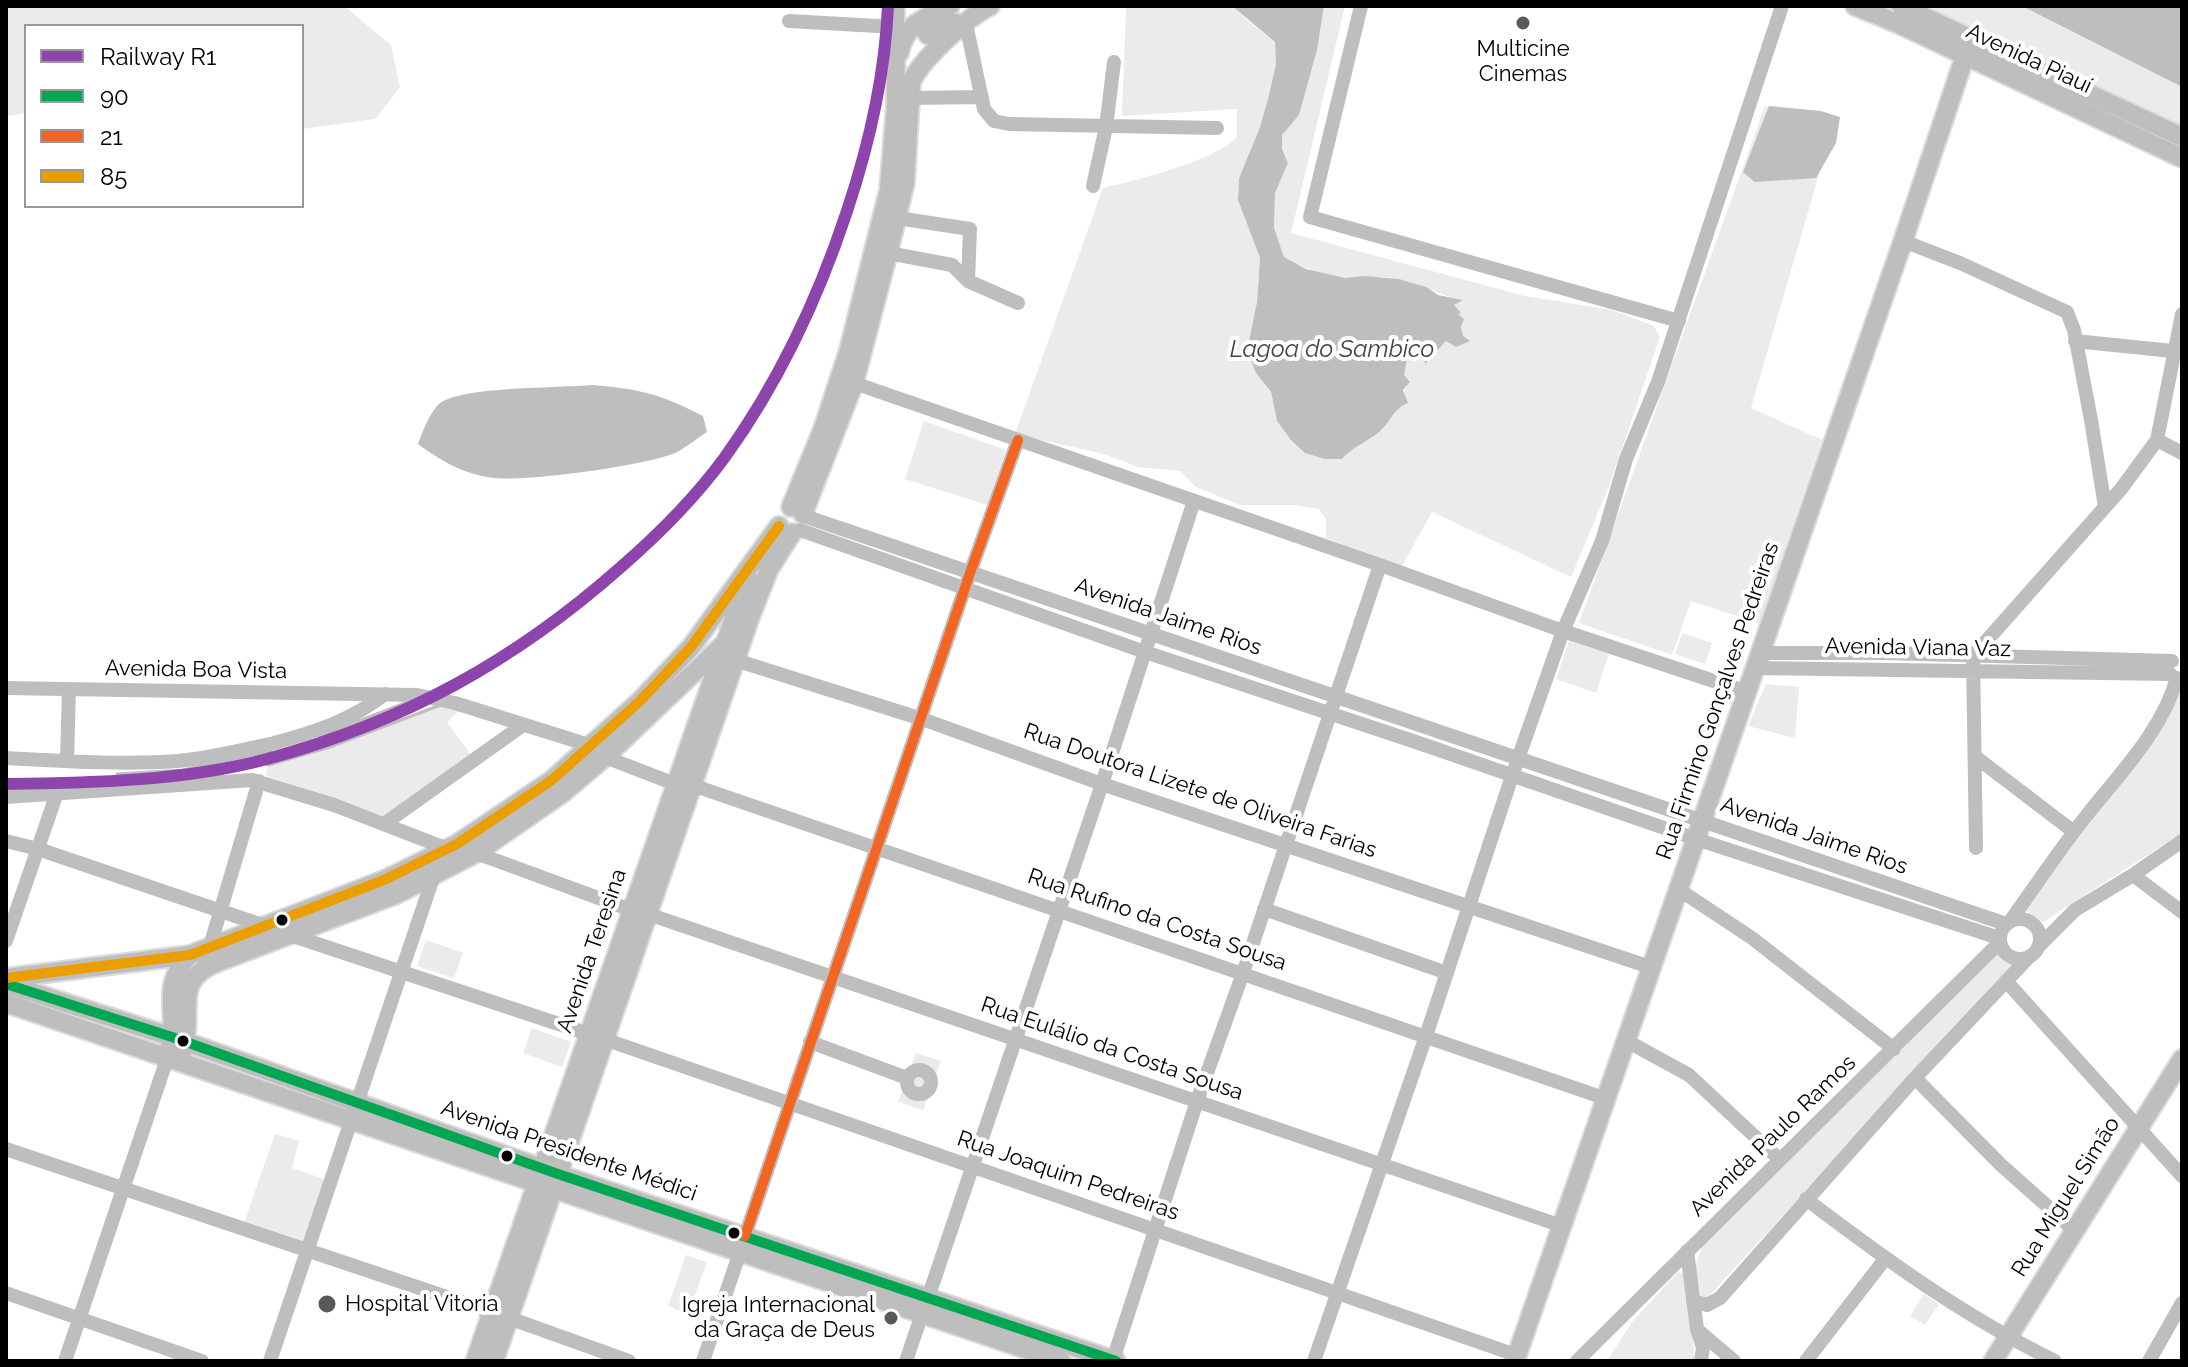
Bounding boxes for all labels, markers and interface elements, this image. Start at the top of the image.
marker: Multicine Cinemas [1514,14,1532,32]
street label: Avenida Piauí [1962,18,2096,100]
legend [24,24,304,208]
place label: Multicine Cinemas [1476,36,1570,88]
text: Railway R1 [100,42,216,71]
text: 90 [100,82,129,111]
text: 21 [100,122,123,151]
text: 85 [100,162,127,191]
water label: Lagoa do Sambico [1230,336,1434,364]
street label: Rua Firmino Gonçalves Pedreiras [1651,539,1785,863]
street label: Avenida Jaime Rios [1071,573,1265,661]
street label: Avenida Viana Vaz [1825,633,2011,663]
street label: Avenida Boa Vista [105,655,287,685]
street label: Rua Doutora Lizete de Oliveira Farias [1020,718,1380,864]
street label: Avenida Jaime Rios [1717,792,1911,880]
street label: Rua Rufino da Costa Sousa [1024,863,1290,977]
street label: Avenida Teresina [552,866,632,1036]
unlabelled marker [274,912,290,928]
street label: Rua Eulálio da Costa Sousa [977,992,1247,1106]
unlabelled marker [175,1033,191,1049]
street label: Avenida Paulo Ramos [1684,1050,1862,1222]
street label: Avenida Presidente Médici [437,1095,701,1207]
street label: Rua Miguel Simão [2006,1112,2126,1282]
street label: Rua Joaquim Pedreiras [954,1126,1182,1226]
unlabelled marker [499,1148,515,1164]
unlabelled marker [726,1225,742,1241]
place label: Hospital Vitoria [345,1291,499,1317]
place label: Igreja Internacional da Graça de Deus [682,1292,875,1344]
marker: Hospital Vitoria [316,1293,338,1315]
marker: Igreja Internacional da Graça de Deus [882,1309,900,1327]

